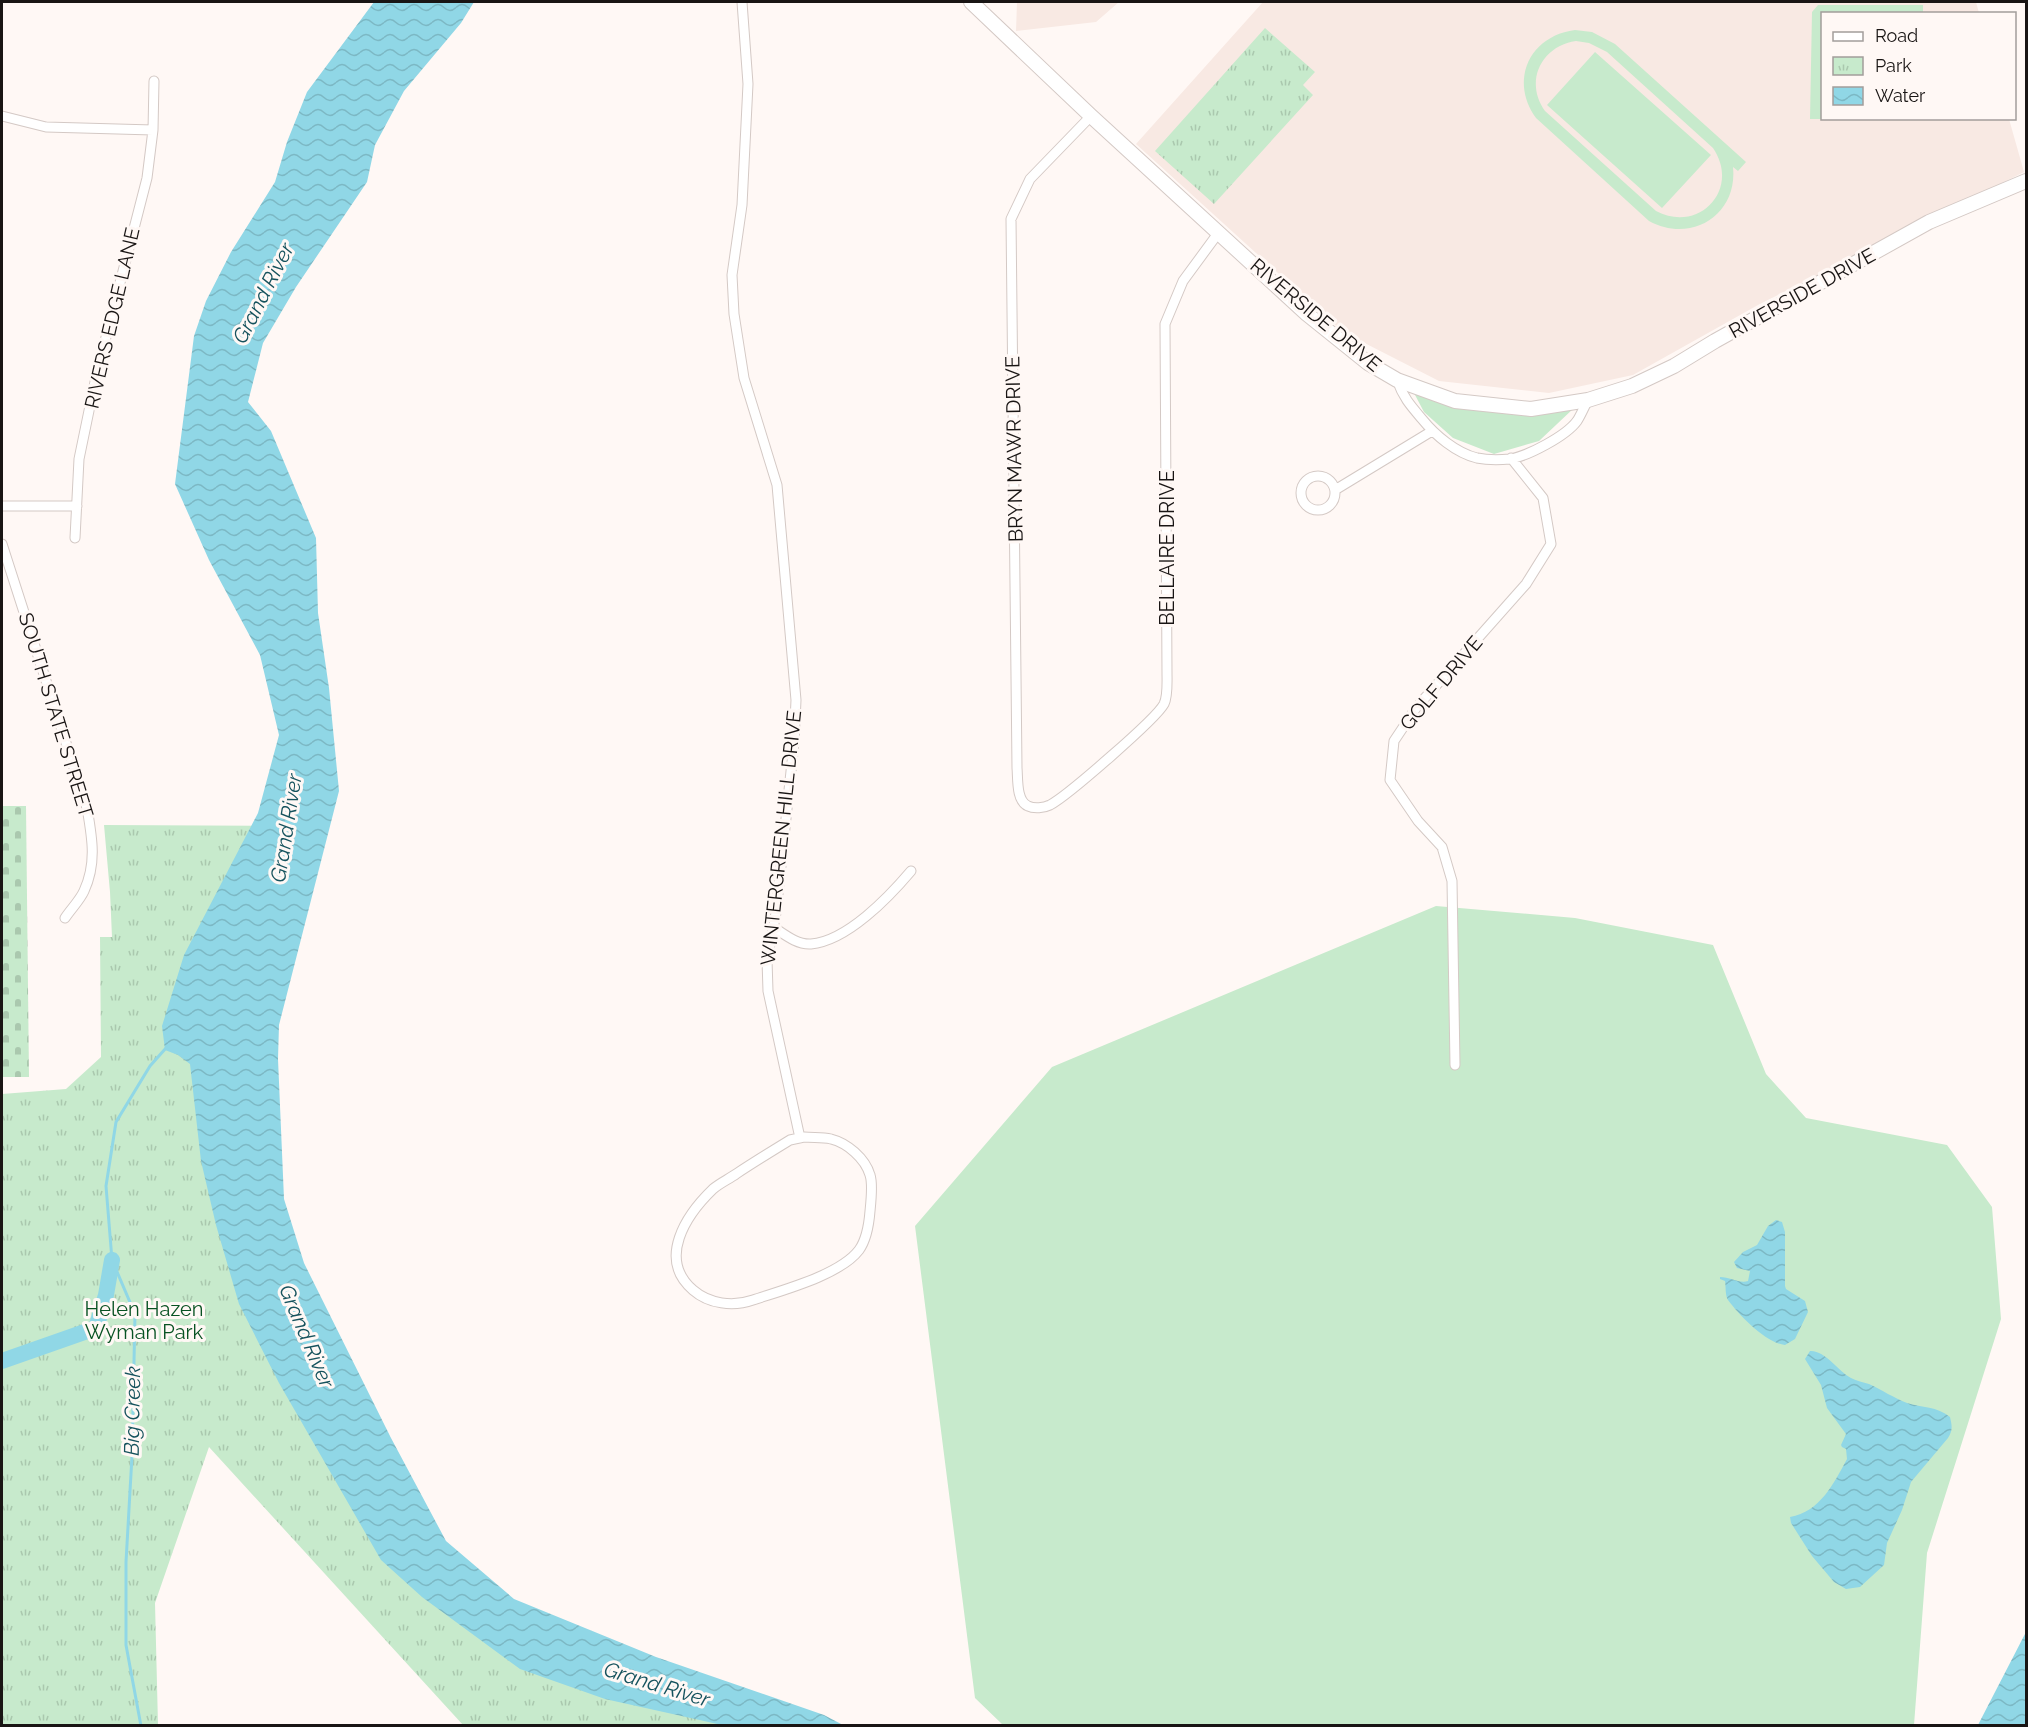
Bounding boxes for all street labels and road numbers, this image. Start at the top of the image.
street label: RIVERS EDGE LANE [80,225,144,411]
street label: RIVERSIDE DRIVE [1725,243,1879,343]
street label: RIVERSIDE DRIVE [1246,253,1386,377]
street label: BRYN MAWR DRIVE [1000,356,1028,542]
street label: BELLAIRE DRIVE [1155,470,1179,626]
street label: SOUTH STATE STREET [13,610,99,820]
street label: GOLF DRIVE [1395,631,1487,735]
street label: WINTERGREEN HILL DRIVE [756,709,806,967]

